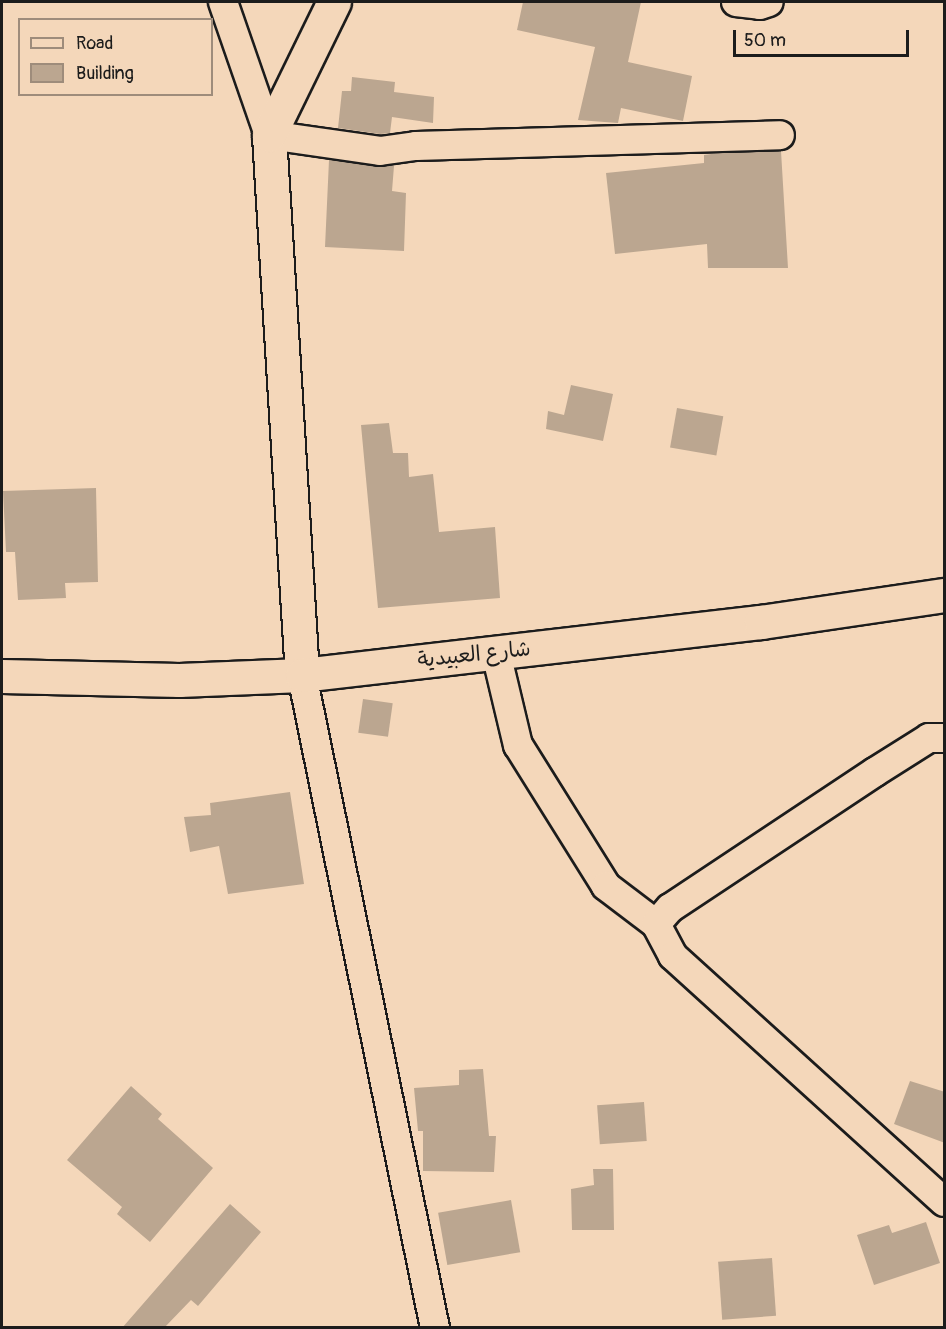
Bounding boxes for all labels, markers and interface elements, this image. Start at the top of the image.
legend [18,18,213,96]
scale bar [736,18,912,56]
text: 50 m [744,29,786,52]
text: Road [76,32,113,55]
text: Building [76,62,134,85]
street label: شارع العبيدية [416,637,532,673]

